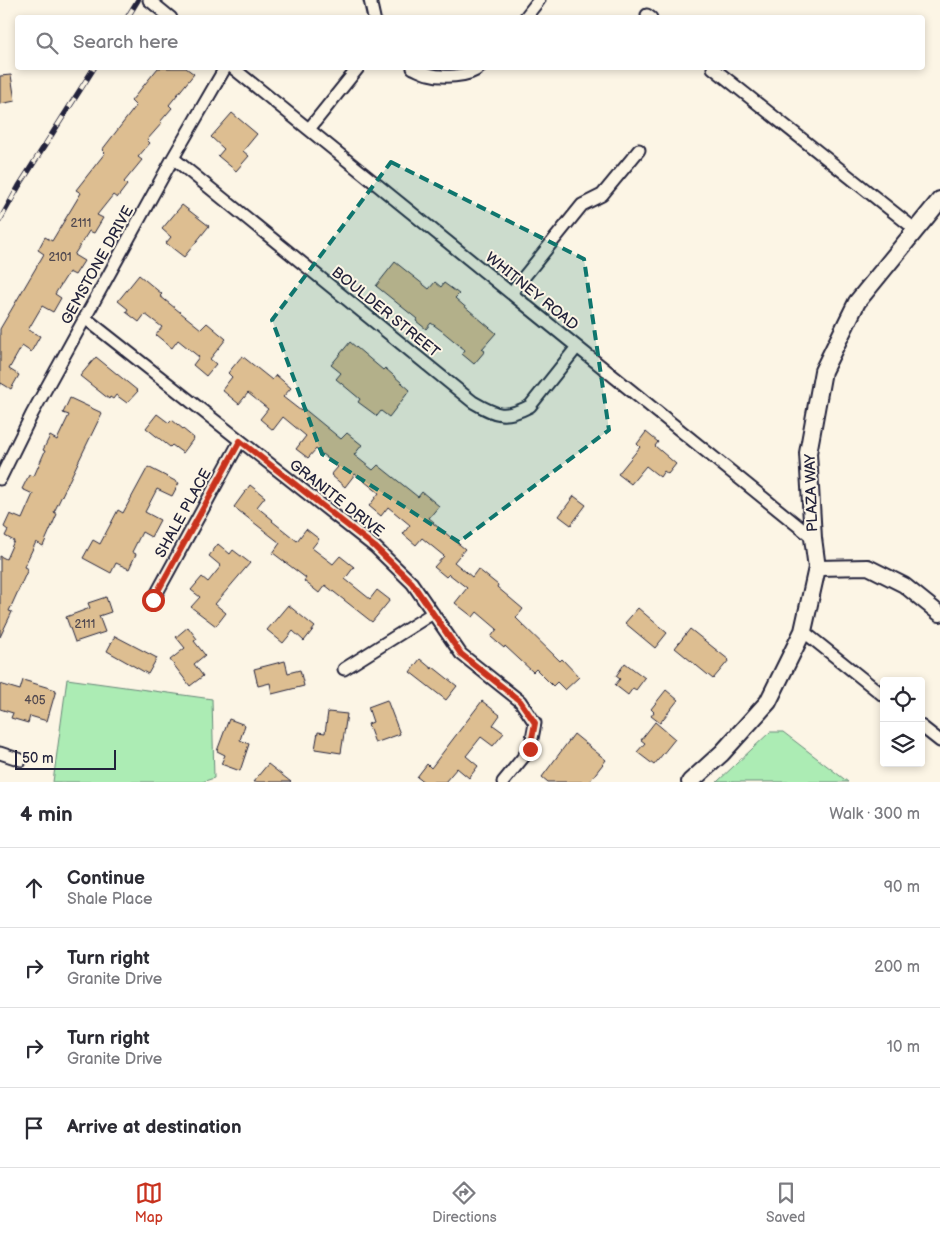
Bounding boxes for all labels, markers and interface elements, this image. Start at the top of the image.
search box [15,15,925,70]
icon: search [33,29,61,57]
text: Search here [73,31,178,54]
street label: GEMSTONE DRIVE [57,202,138,328]
house number: 2111 [71,216,91,231]
street label: WHITNEY ROAD [481,248,582,335]
house number: 2101 [48,250,72,265]
street label: BOULDER STREET [328,263,444,362]
street label: PLAZA WAY [801,453,822,532]
street label: GRANITE DRIVE [285,455,388,541]
street label: SHALE PLACE [151,465,216,561]
route start [142,589,165,612]
house number: 2111 [75,617,95,632]
map controls [880,677,925,767]
button: locate [880,677,925,722]
house number: 405 [24,693,46,708]
button: layers [880,722,925,767]
route end [519,738,542,761]
scale bar [15,747,116,770]
text: 50 m [22,750,54,767]
text: 4 min [20,802,73,827]
text: Walk · 300 m [829,805,920,824]
text: Continue [67,867,145,890]
icon: ahead [20,874,48,902]
text: 90 m [884,878,920,897]
text: Shale Place [67,890,152,909]
text: Turn right [67,947,150,970]
icon: right [20,954,48,982]
text: 200 m [874,958,920,977]
text: Granite Drive [67,970,162,989]
text: Turn right [67,1027,150,1050]
icon: right [20,1034,48,1062]
text: 10 m [887,1038,920,1057]
text: Granite Drive [67,1050,162,1069]
icon: arrive [20,1114,48,1142]
text: Arrive at destination [67,1116,242,1139]
tab: Map [135,1179,163,1226]
tab: Directions [432,1179,497,1226]
tab: Saved [766,1179,805,1226]

